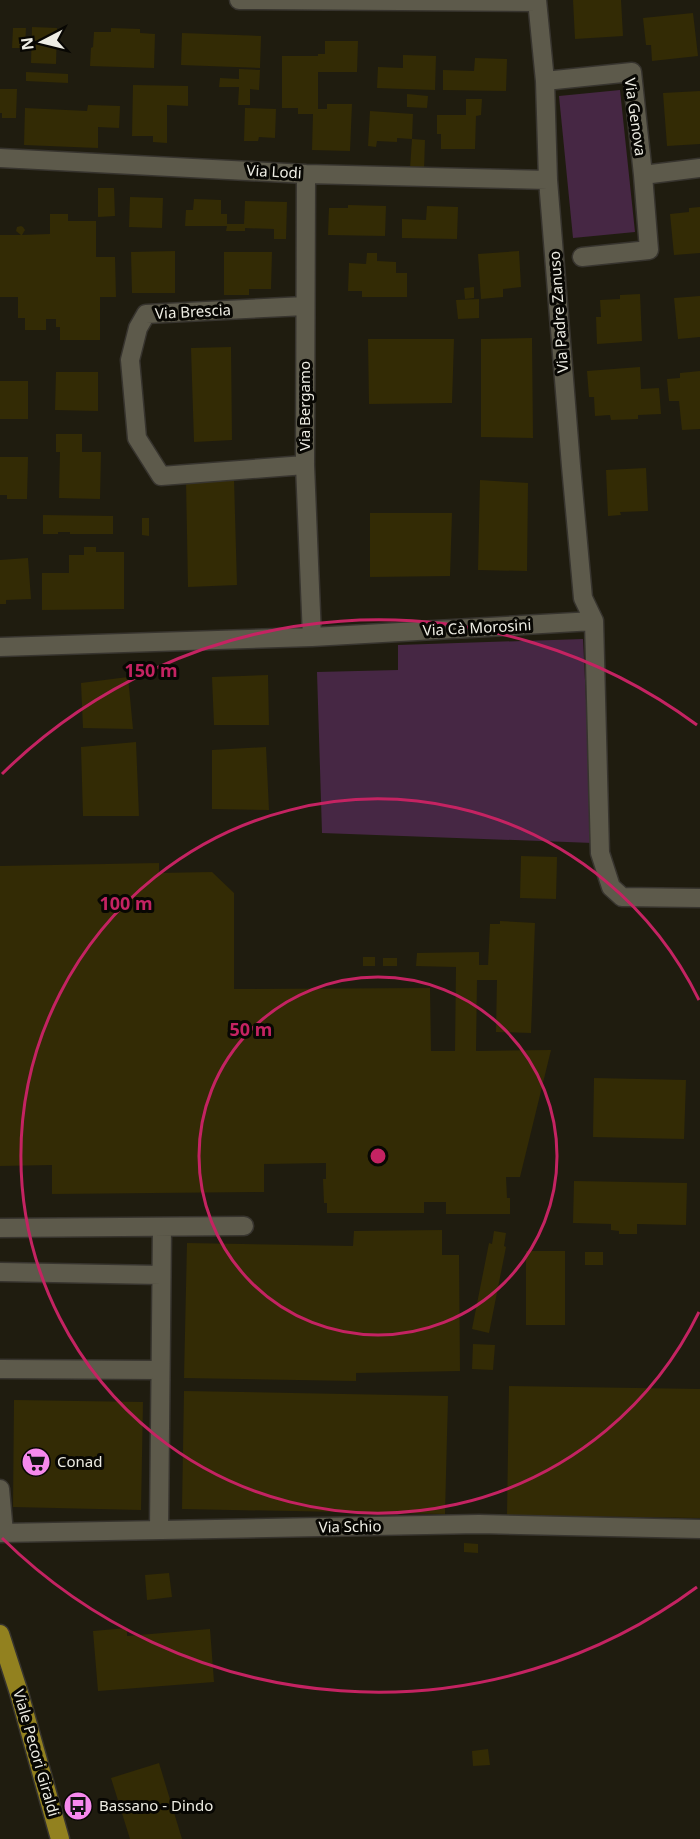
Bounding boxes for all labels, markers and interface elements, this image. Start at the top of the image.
north arrow [12,12,72,72]
text: N [15,36,39,52]
street label: Via Genova [621,77,651,157]
street label: Via Lodi [246,160,302,182]
street label: Via Padre Zanuso [544,251,572,374]
street label: Via Brescia [154,299,231,323]
street label: Via Bergamo [294,361,314,451]
street label: Via Cà Morosini [422,614,532,640]
text: 150 m [124,658,178,682]
text: 100 m [99,891,153,915]
text: 50 m [230,1017,272,1041]
centre of rings [368,1146,388,1166]
supermarket icon: Conad [20,1446,52,1478]
place label: Conad [57,1451,102,1471]
street label: Via Schio [318,1515,382,1537]
street label: Viale Pecori Giraldi [9,1687,65,1819]
bus stop icon: Bassano - Dindo [62,1790,94,1822]
place label: Bassano - Dindo [99,1795,213,1815]

